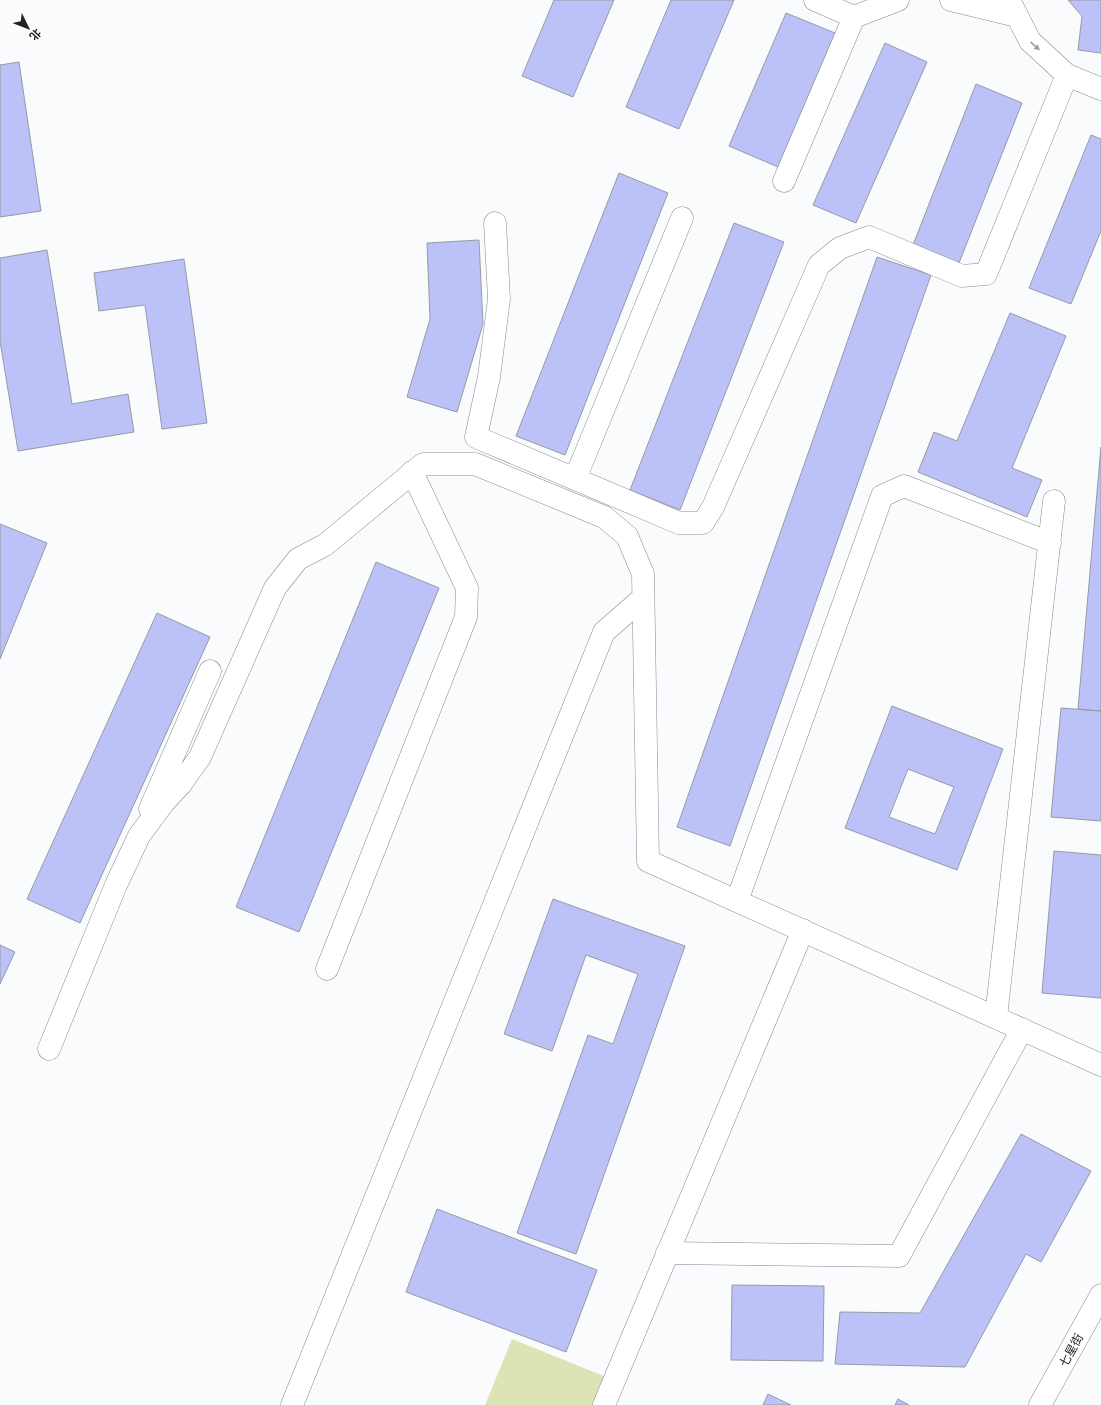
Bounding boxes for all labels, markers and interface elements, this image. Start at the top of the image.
north arrow [8,8,48,48]
text: 北 [26,26,44,44]
one-way arrow [1030,41,1039,50]
street label: 七星街 [1056,1331,1086,1369]

